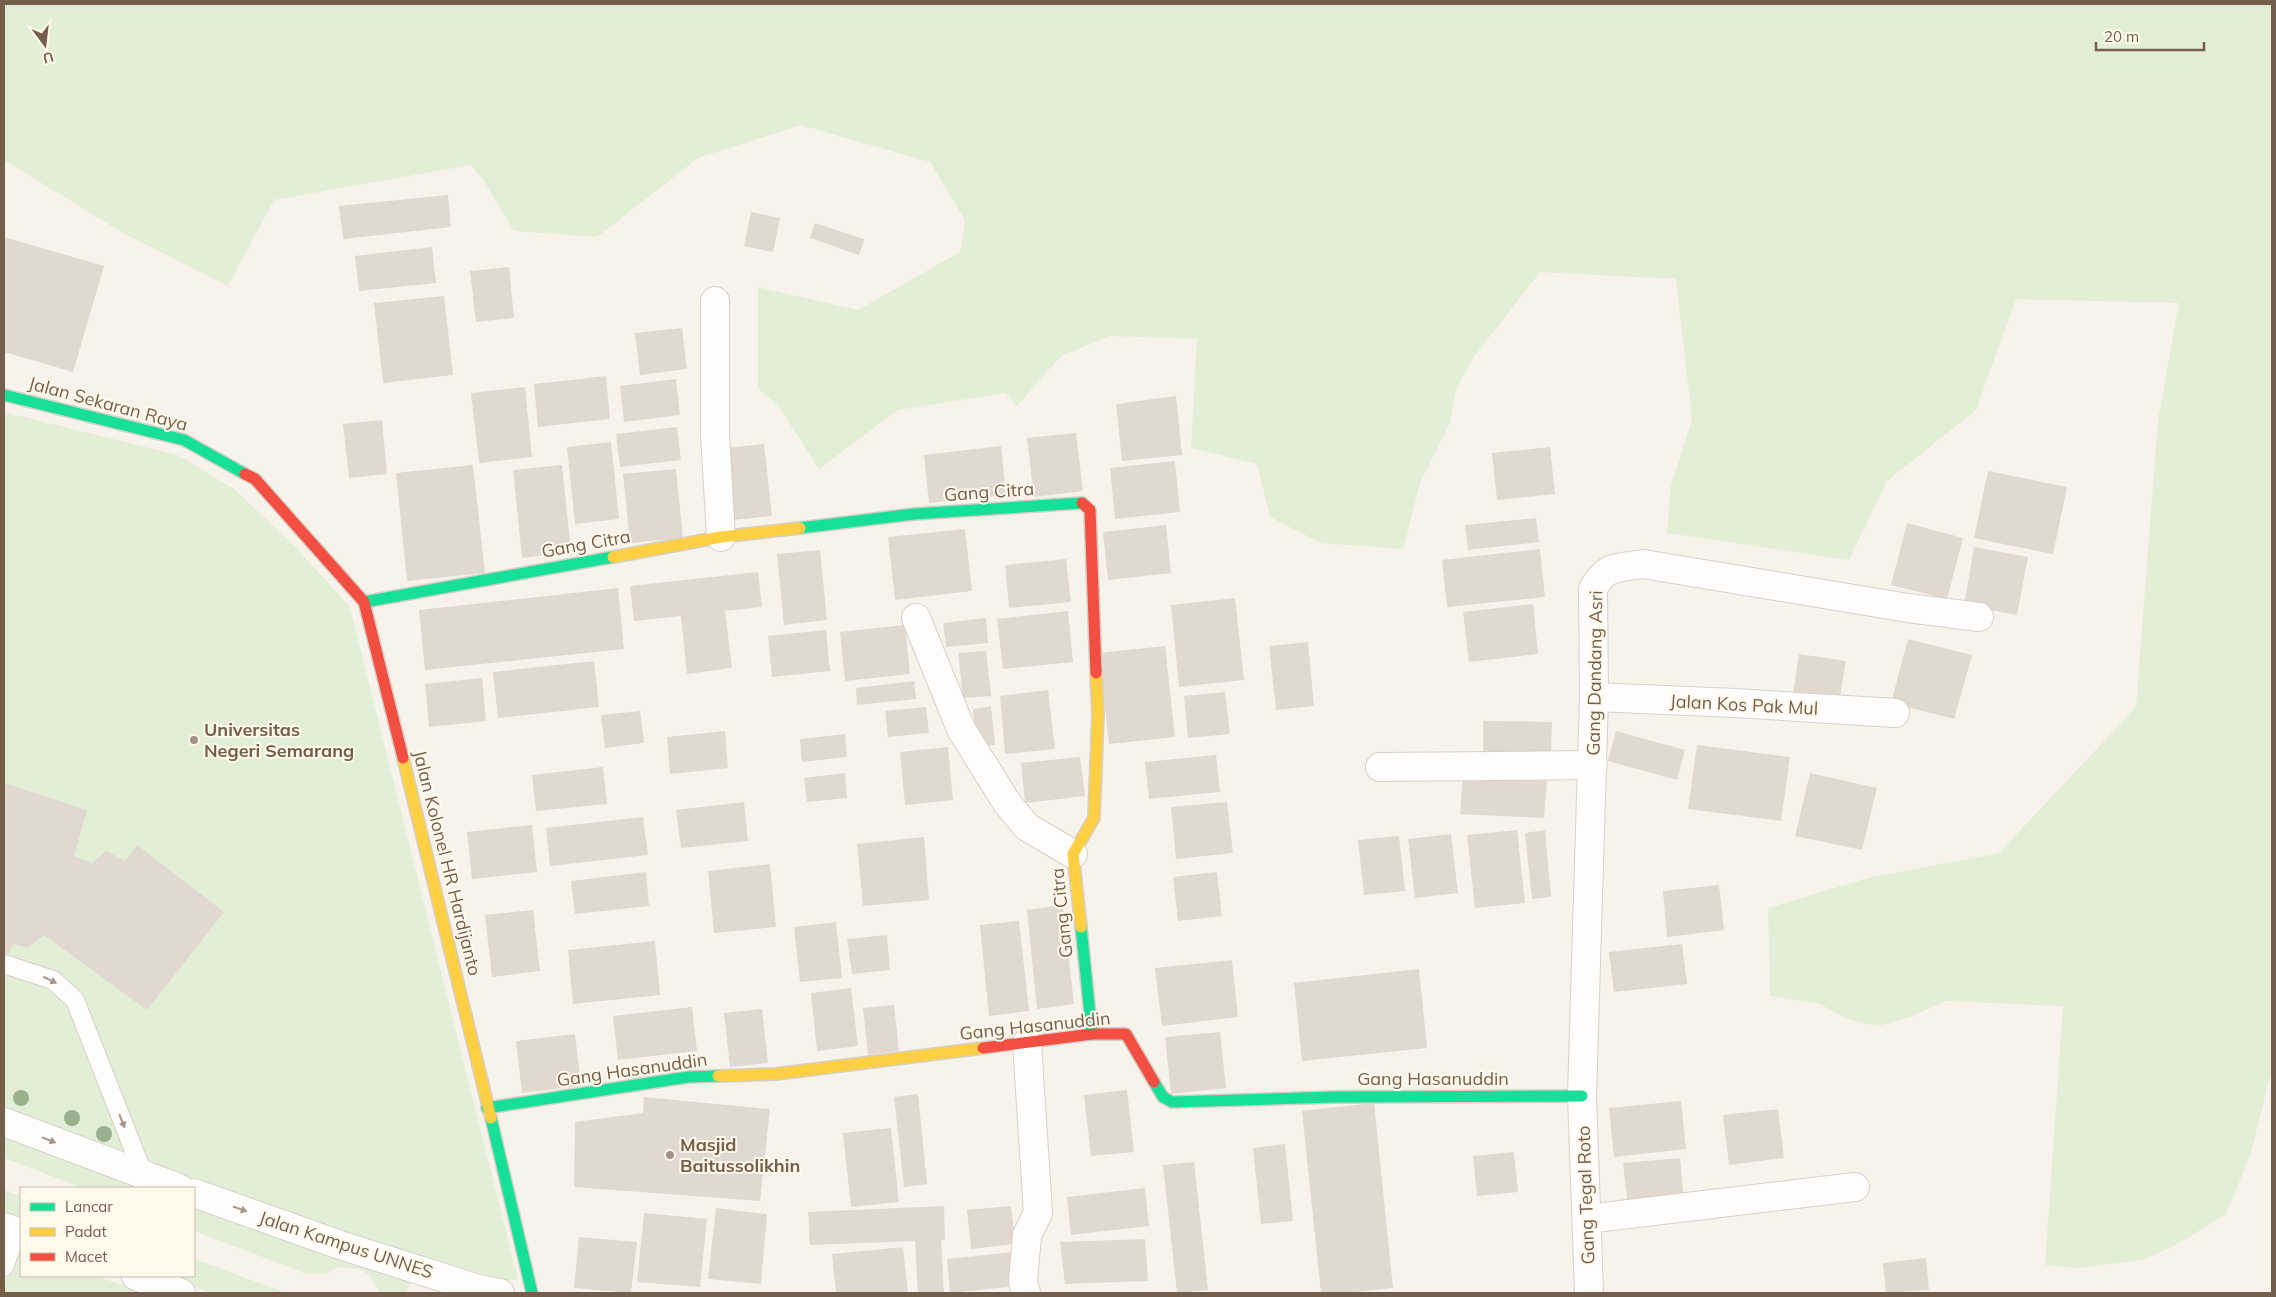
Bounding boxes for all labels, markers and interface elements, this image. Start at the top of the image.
north arrow [20,20,70,70]
scale bar [2096,20,2204,52]
text: 20 m [2104,27,2139,46]
text: U [41,48,56,68]
street label: Jalan Sekaran Raya [26,371,190,436]
street label: Gang Citra [943,477,1035,506]
street label: Gang Citra [539,524,632,563]
street label: Gang Dandang Asri [1582,590,1607,756]
street label: Jalan Kos Pak Mul [1669,689,1819,720]
place label: Universitas Negeri Semarang [204,718,354,762]
marker: Universitas Negeri Semarang [188,734,200,746]
street label: Jalan Kolonel HR Hardijanto [408,748,487,978]
street label: Gang Citra [1045,867,1078,959]
one-way arrow [42,976,57,984]
street label: Gang Hasanuddin [958,1006,1112,1045]
street label: Gang Hasanuddin [555,1048,709,1091]
street label: Gang Hasanuddin [1357,1067,1509,1090]
one-way arrow [119,1114,127,1128]
street label: Gang Tegal Roto [1572,1125,1599,1265]
place label: Masjid Baitussolikhin [680,1133,800,1177]
one-way arrow [42,1136,57,1144]
marker: Masjid Baitussolikhin [664,1149,676,1161]
legend [20,1187,195,1277]
text: Lancar [65,1197,113,1216]
one-way arrow [233,1205,248,1213]
street label: Jalan Kampus UNNES [256,1206,436,1284]
text: Padat [65,1222,107,1241]
text: Macet [65,1247,108,1266]

